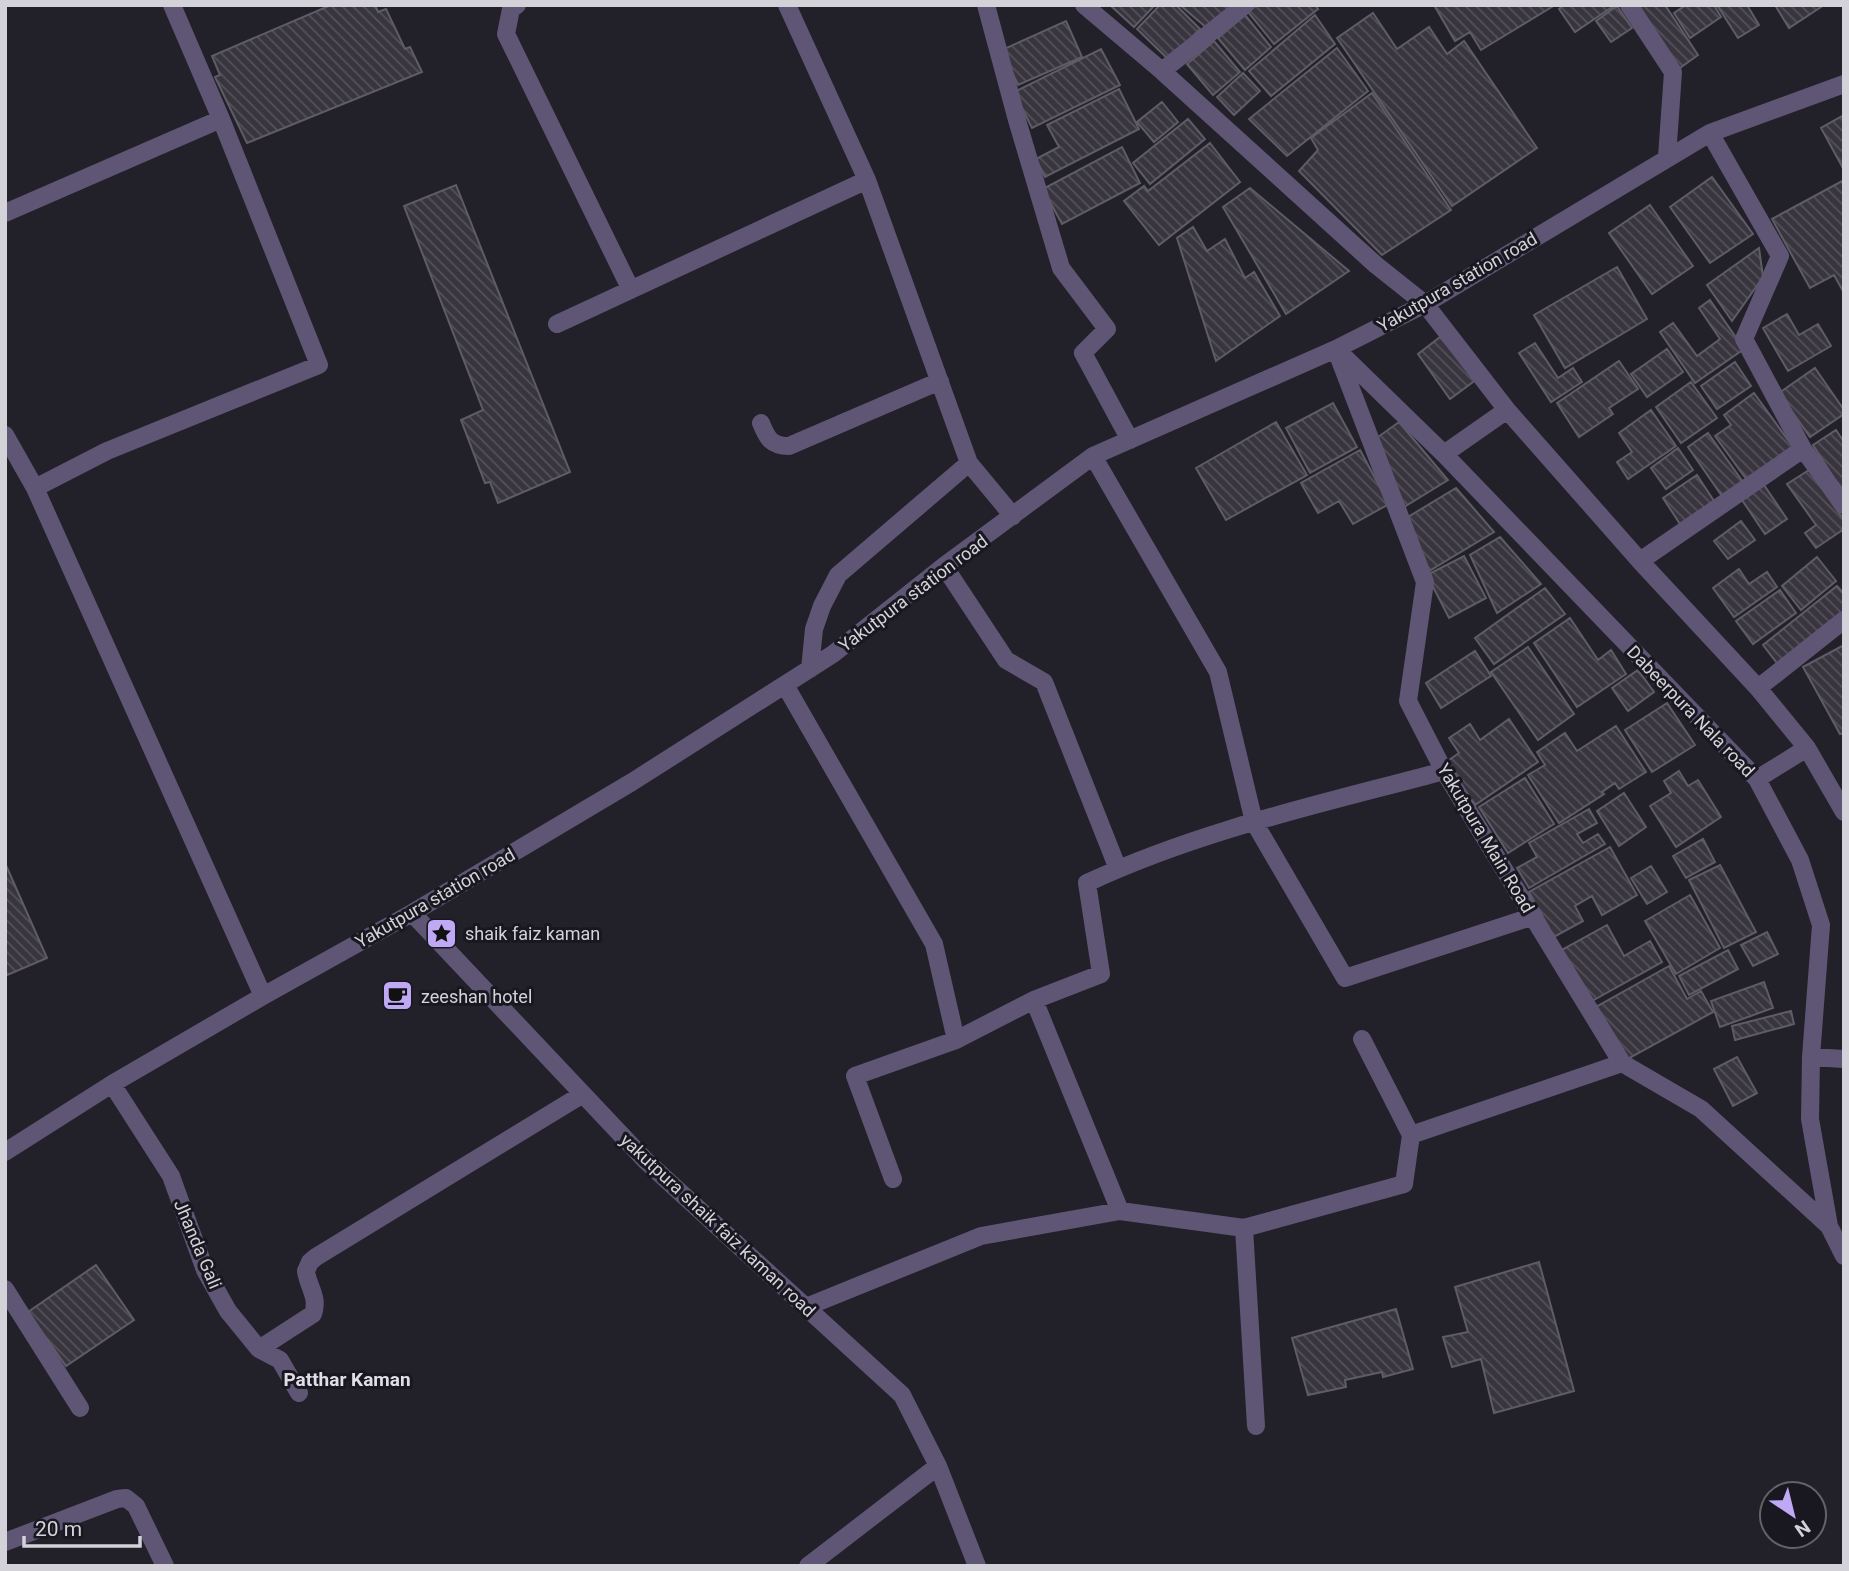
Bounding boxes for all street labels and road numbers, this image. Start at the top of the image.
street label: Yakutpura station road [1373,228,1541,336]
street label: Yakutpura station road [834,530,992,656]
street label: Dabeerpura Nala road [1623,641,1759,781]
street label: Yakutpura Main Road [1433,760,1539,916]
street label: Yakutpura station road [351,844,519,952]
street label: yakutpura shaik faiz kaman road [616,1129,820,1321]
street label: Jhanda Gali [170,1196,226,1292]

